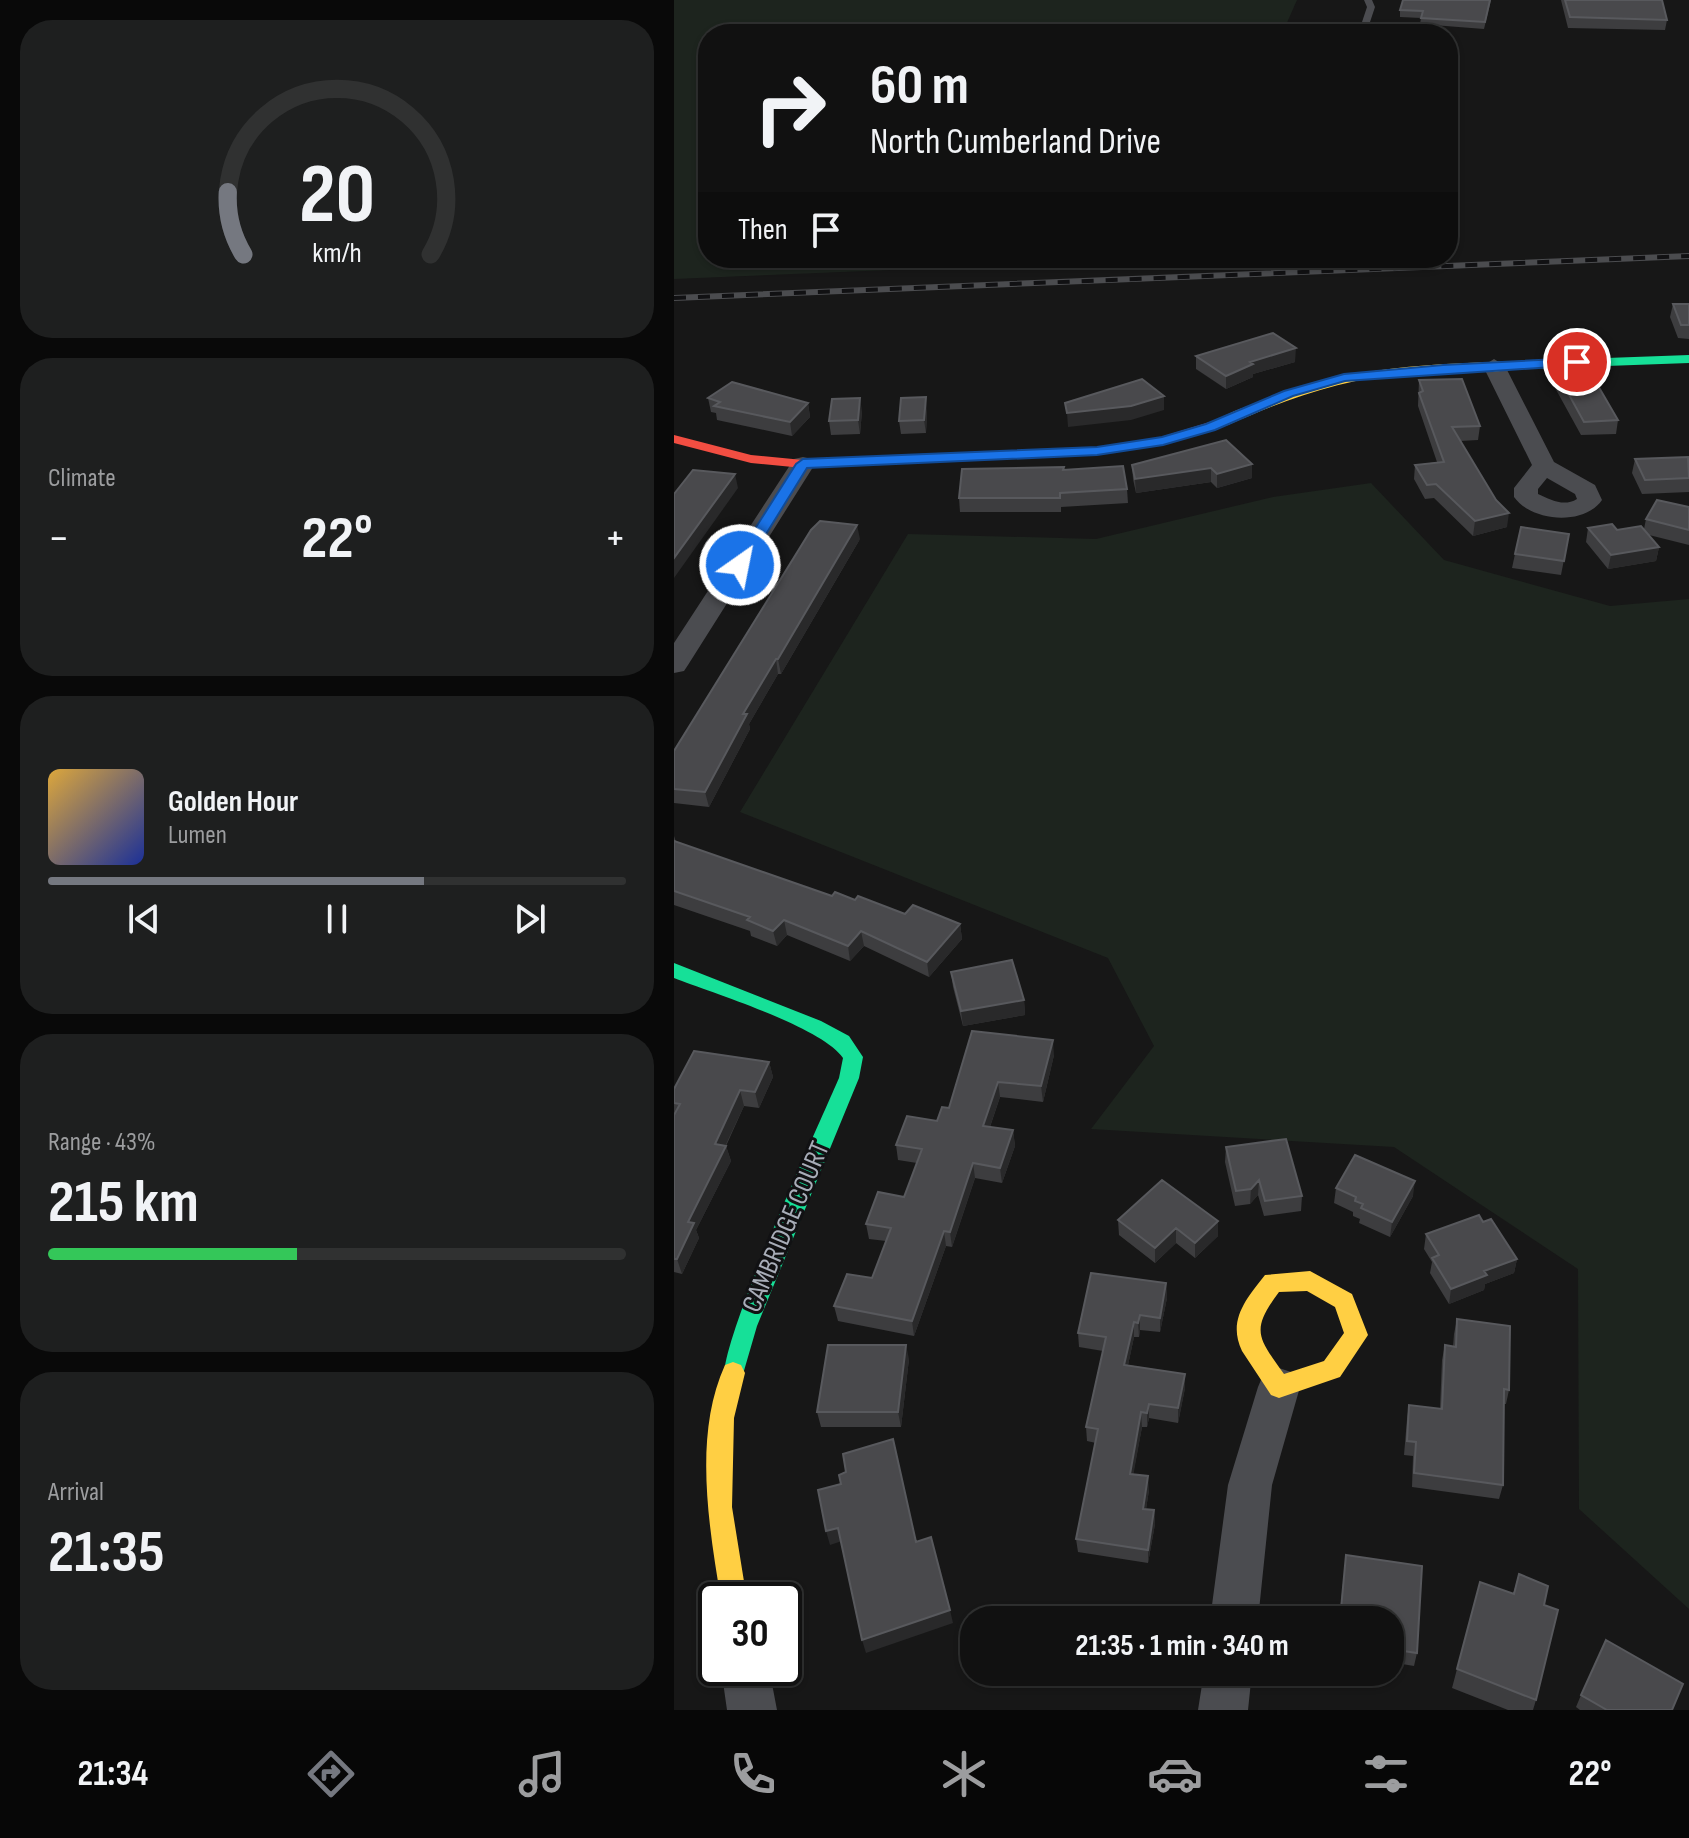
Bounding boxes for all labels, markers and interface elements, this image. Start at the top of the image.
text: 60 m [870,53,969,120]
icon: right [738,56,842,160]
text: North Cumberland Drive [870,121,1161,164]
text: 20 [299,146,375,246]
icon: arrive [804,208,848,252]
text: Then [738,212,788,248]
text: km/h [312,236,362,271]
pin [1543,328,1611,396]
icon: arrive [1555,340,1599,384]
text: Climate [48,463,116,494]
text: 22° [301,503,373,575]
text: − [48,512,70,565]
text: + [604,512,626,565]
position arrow [698,523,782,607]
text: Golden Hour [168,784,298,820]
text: Lumen [168,820,227,851]
icon: previous [122,897,166,941]
icon: pause [315,897,359,941]
icon: next [508,897,552,941]
text: Range · 43% [48,1127,156,1158]
street label: CAMBRIDGE COURT [735,1137,837,1317]
text: 215 km [48,1167,199,1239]
text: Arrival [48,1477,104,1508]
text: 21:35 [48,1517,165,1589]
speed limit sign: 30 [698,1582,802,1686]
text: 21:35 · 1 min · 340 m [1075,1628,1289,1664]
icon: directions [303,1746,359,1802]
icon: music [514,1746,570,1802]
icon: phone [725,1746,781,1802]
icon: climate [936,1746,992,1802]
icon: car [1147,1746,1203,1802]
icon: filters [1358,1746,1414,1802]
text: 21:34 [77,1753,148,1796]
text: 22° [1569,1753,1611,1796]

